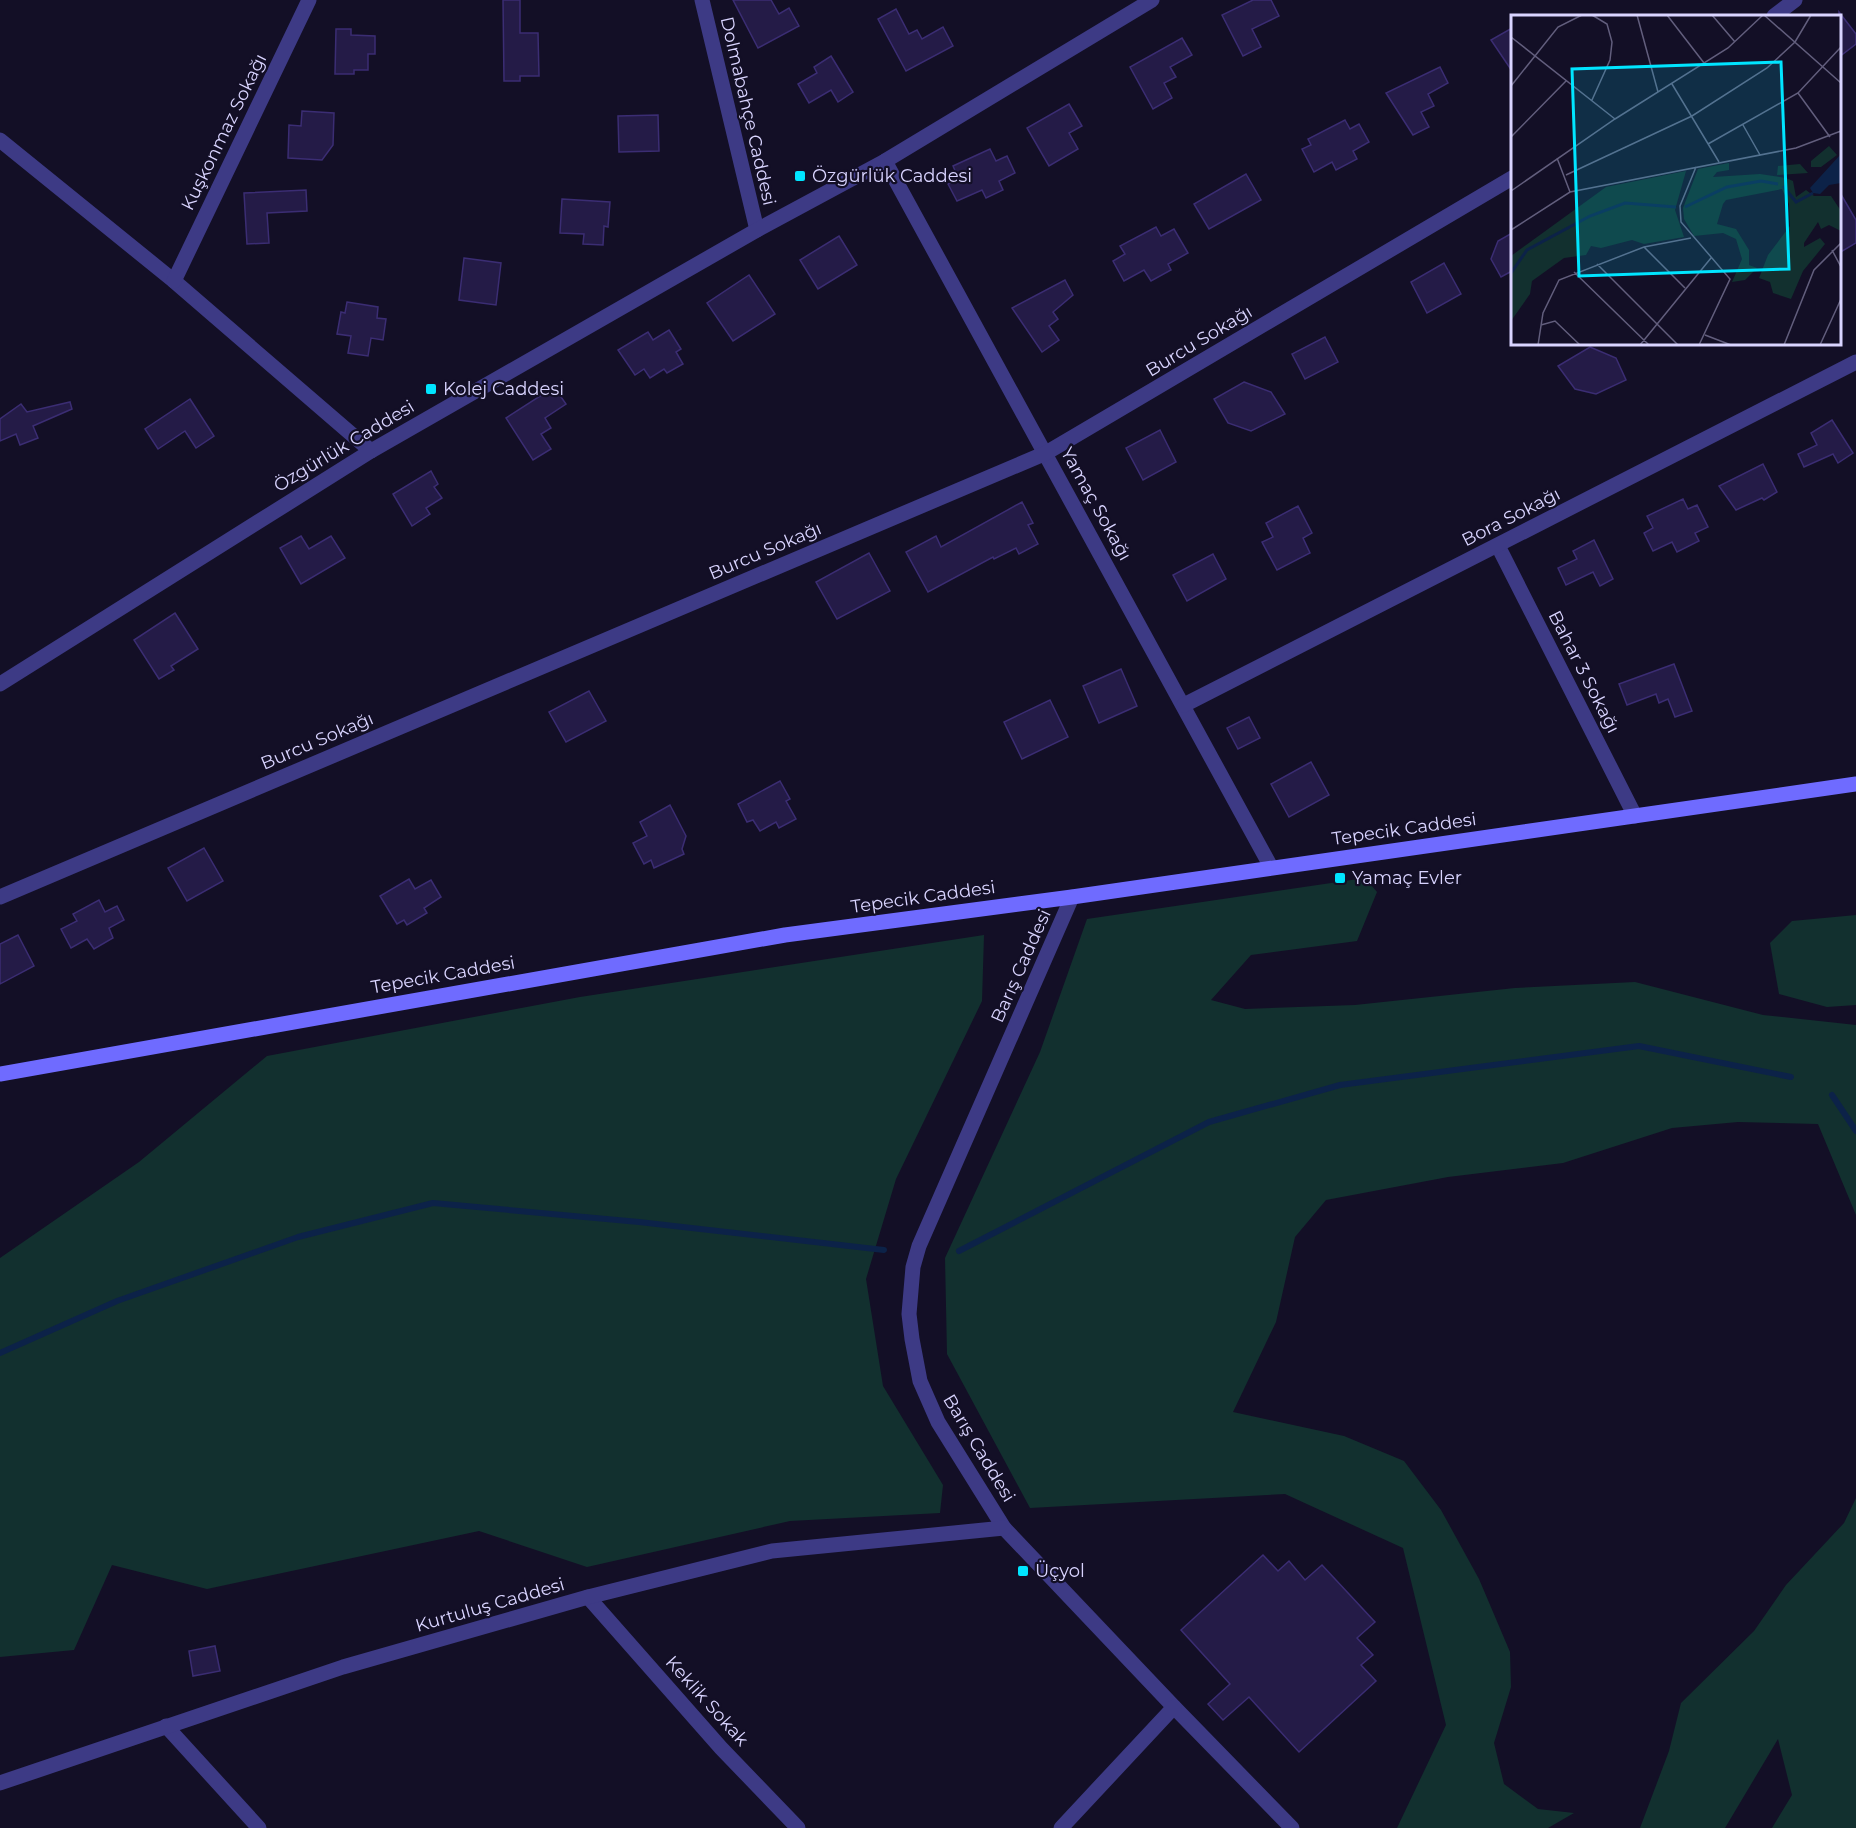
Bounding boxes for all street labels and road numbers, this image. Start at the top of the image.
street label: Dolmabahçe Caddesi [716,14,780,208]
street label: Kuşkonmaz Sokağı [177,50,271,214]
street label: Burcu Sokağı [1142,301,1256,381]
street label: Özgürlük Caddesi [270,395,418,497]
street label: Yamaç Sokağı [1056,443,1136,565]
street label: Bora Sokağı [1458,483,1564,551]
street label: Burcu Sokağı [705,517,825,585]
street label: Bahar 3 Sokağı [1544,607,1624,737]
street label: Burcu Sokağı [257,707,377,775]
street label: Tepecik Caddesi [1330,808,1478,850]
street label: Tepecik Caddesi [849,876,997,918]
street label: Barış Caddesi [986,906,1056,1026]
street label: Tepecik Caddesi [369,952,517,998]
street label: Barış Caddesi [938,1390,1020,1506]
street label: Kurtuluş Caddesi [413,1573,567,1637]
street label: Keklik Sokak [661,1651,753,1751]

